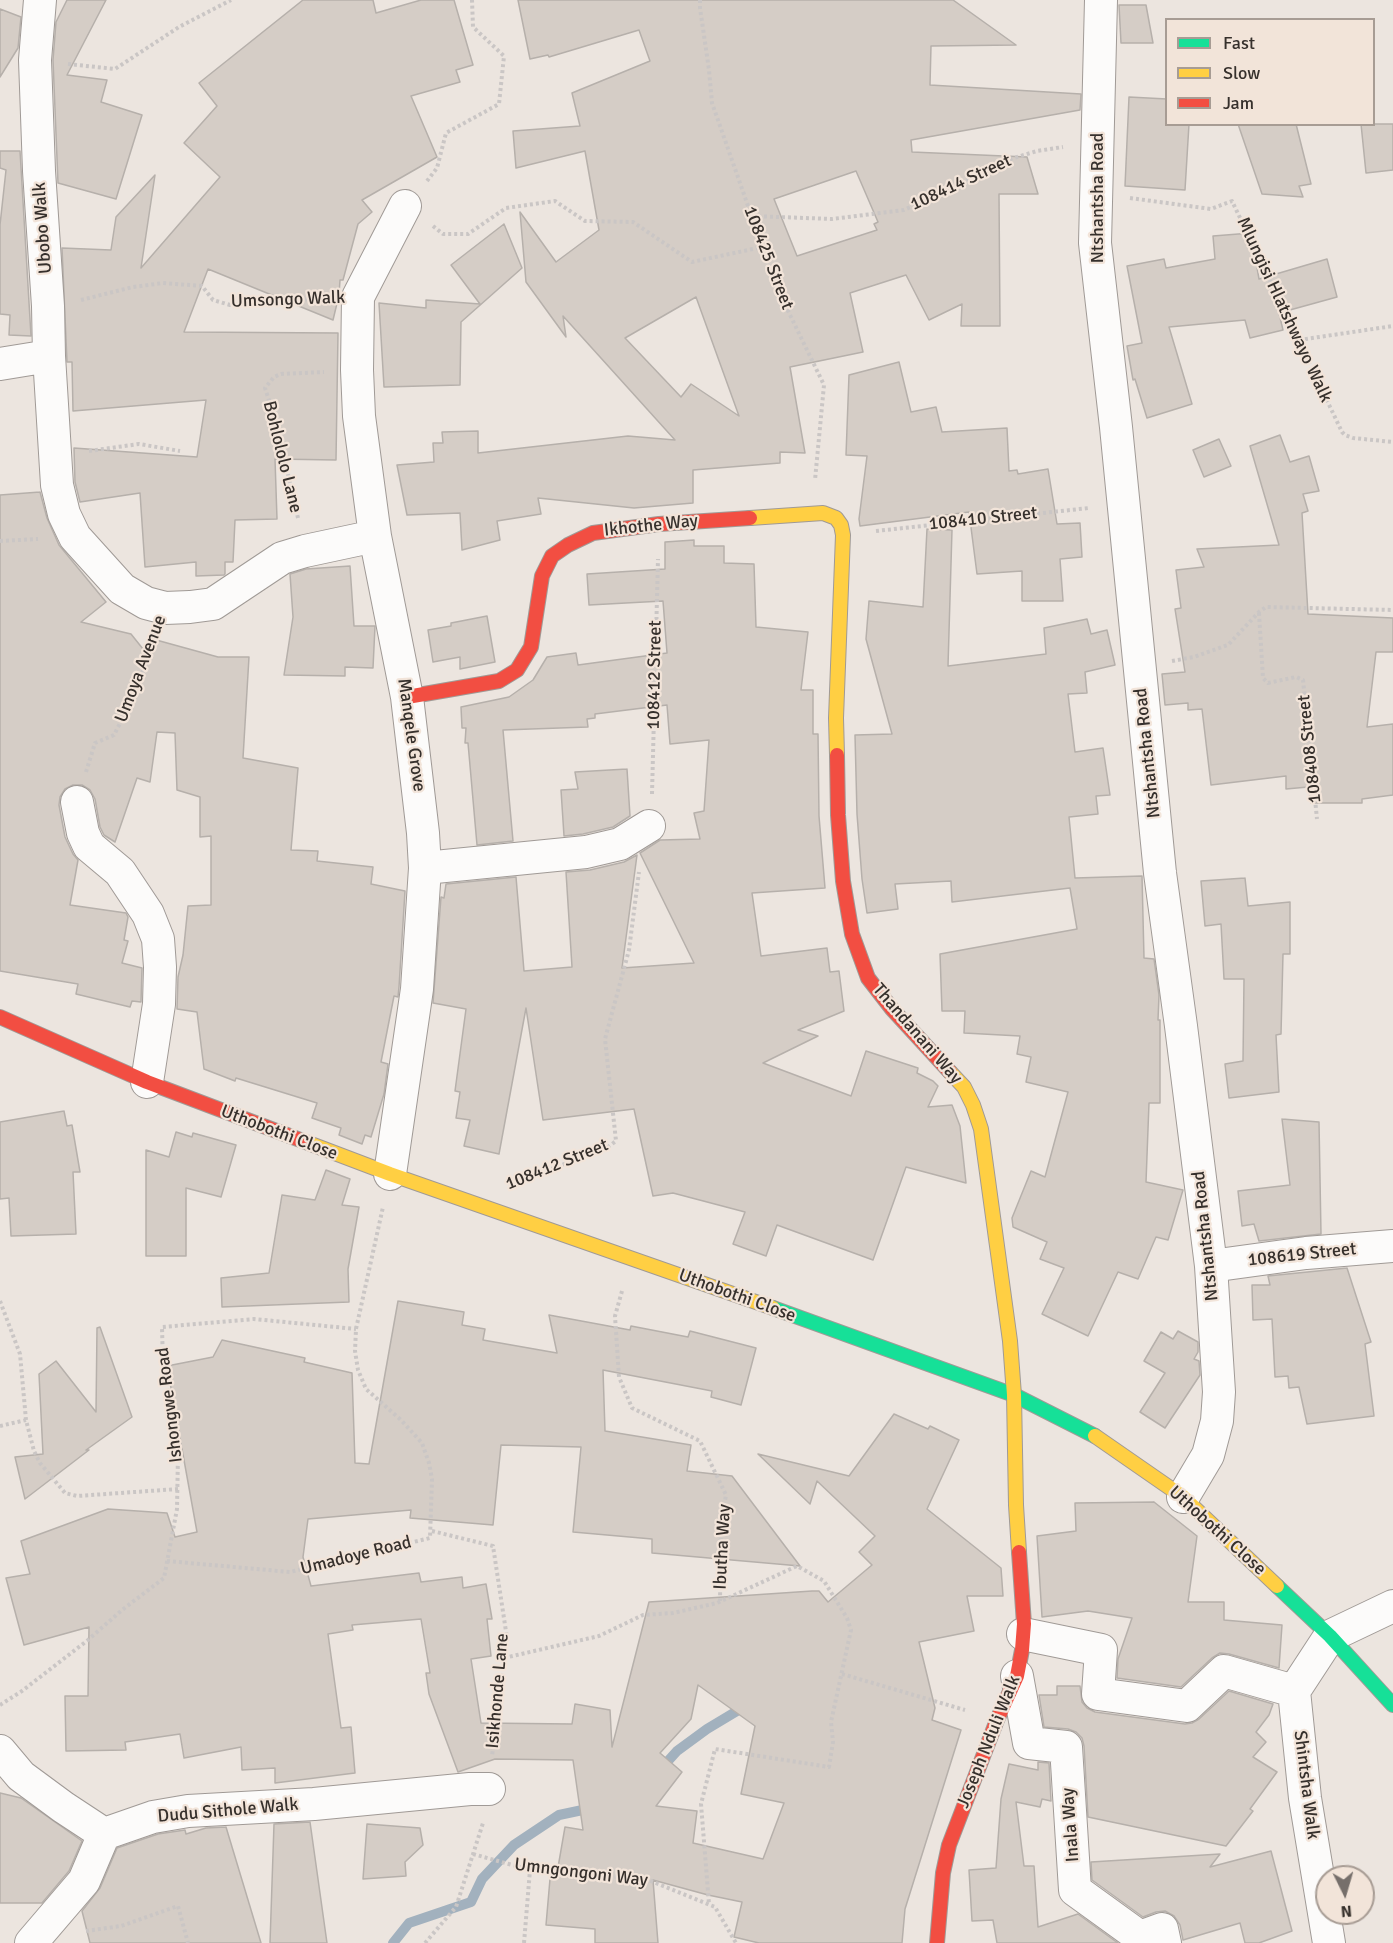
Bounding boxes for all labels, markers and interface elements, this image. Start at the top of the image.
legend [1165,18,1375,126]
text: Fast [1223,32,1255,54]
text: Slow [1223,62,1260,84]
text: Jam [1223,92,1254,114]
street label: Ntshantsha Road [1087,133,1109,263]
street label: 108414 Street [907,150,1015,216]
street label: Ubobo Walk [29,181,57,275]
street label: 108425 Street [738,203,798,313]
street label: Mlungisi Hlatshwayo Walk [1232,214,1336,406]
street label: Umsongo Walk [230,287,346,313]
street label: Bohlololo Lane [258,399,306,515]
street label: 108410 Street [928,503,1038,535]
street label: Ikhothe Way [603,510,699,542]
street label: Umoya Avenue [111,612,171,726]
street label: 108412 Street [643,620,667,730]
street label: Manqele Grove [392,677,430,793]
street label: Ntshantsha Road [1130,687,1166,819]
street label: 108408 Street [1294,694,1326,804]
street label: Thandanani Way [868,979,966,1089]
street label: Uthobothi Close [218,1101,340,1165]
street label: 108412 Street [502,1135,612,1195]
street label: Ntshantsha Road [1188,1170,1224,1302]
street label: 108619 Street [1247,1239,1357,1271]
street label: Uthobothi Close [675,1265,799,1327]
street label: Ishongwe Road [152,1346,188,1464]
street label: Uthobothi Close [1164,1482,1270,1580]
street label: Ibutha Way [710,1504,736,1590]
street label: Umadoye Road [298,1532,414,1580]
street label: Isikhonde Lane [482,1632,514,1750]
street label: Joseph Nduli Walk [953,1672,1025,1812]
street label: Shintsha Walk [1289,1729,1323,1841]
street label: Inala Way [1058,1787,1084,1863]
street label: Dudu Sithole Walk [157,1794,299,1828]
street label: Umngongoni Way [513,1854,649,1892]
north arrow [1315,1865,1375,1925]
text: N [1340,1900,1353,1921]

